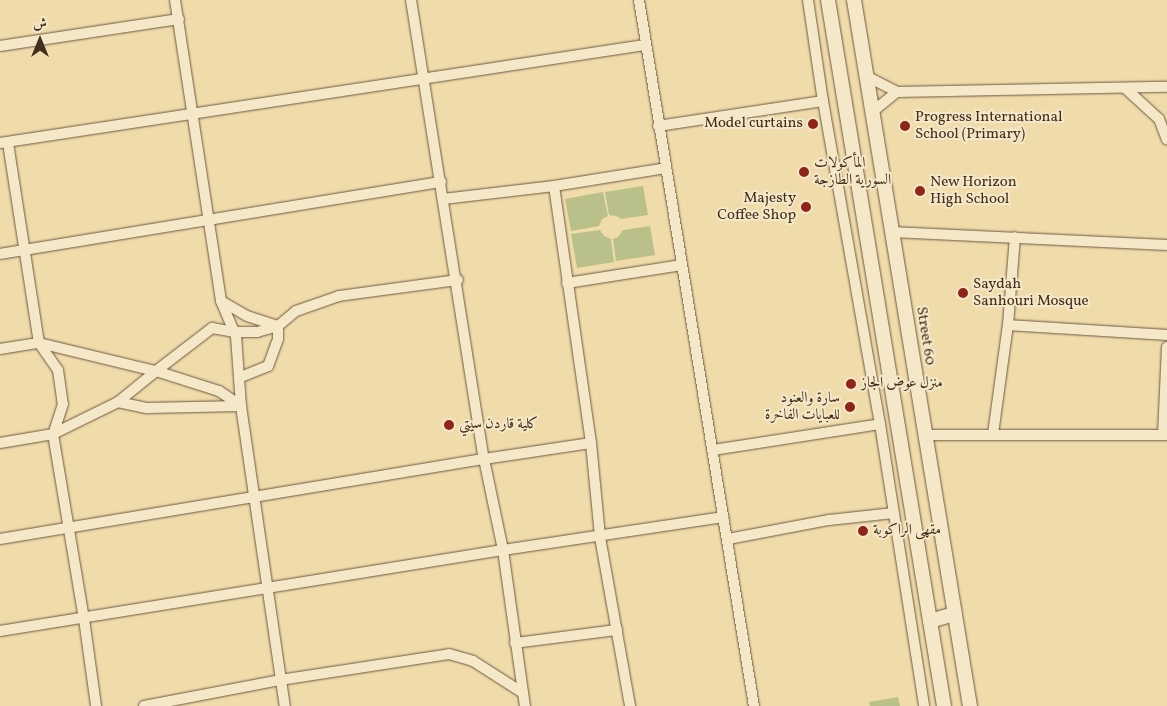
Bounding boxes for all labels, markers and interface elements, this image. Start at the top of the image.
north arrow [15,15,65,65]
text: ش [33,15,47,34]
place label: Progress International School (Primary) [915,108,1063,143]
place label: Model curtains [704,115,803,133]
marker: Model curtains [807,118,819,130]
marker: Progress International School (Primary) [899,120,911,132]
place label: المأكولات السورية الطازجة [814,154,891,189]
marker: المأكولات السورية الطازجة [798,166,810,178]
place label: New Horizon High School [930,173,1017,208]
marker: New Horizon High School [914,185,926,197]
place label: Majesty Coffee Shop [717,189,796,224]
marker: Majesty Coffee Shop [800,201,812,213]
place label: Saydah Sanhouri Mosque [973,275,1089,310]
marker: Saydah Sanhouri Mosque [957,287,969,299]
street label: Street 60 [912,305,938,367]
place label: منزل عوض الجاز [861,375,943,393]
marker: منزل عوض الجاز [845,378,857,390]
place label: سارة والعنود للعبايات الفاخرة [765,389,840,424]
marker: سارة والعنود للعبايات الفاخرة [844,401,856,413]
place label: كلية قاردن سيتي [459,416,538,434]
marker: كلية قاردن سيتي [443,419,455,431]
place label: مقهى الراكوبة [873,522,941,540]
marker: مقهى الراكوبة [857,525,869,537]

